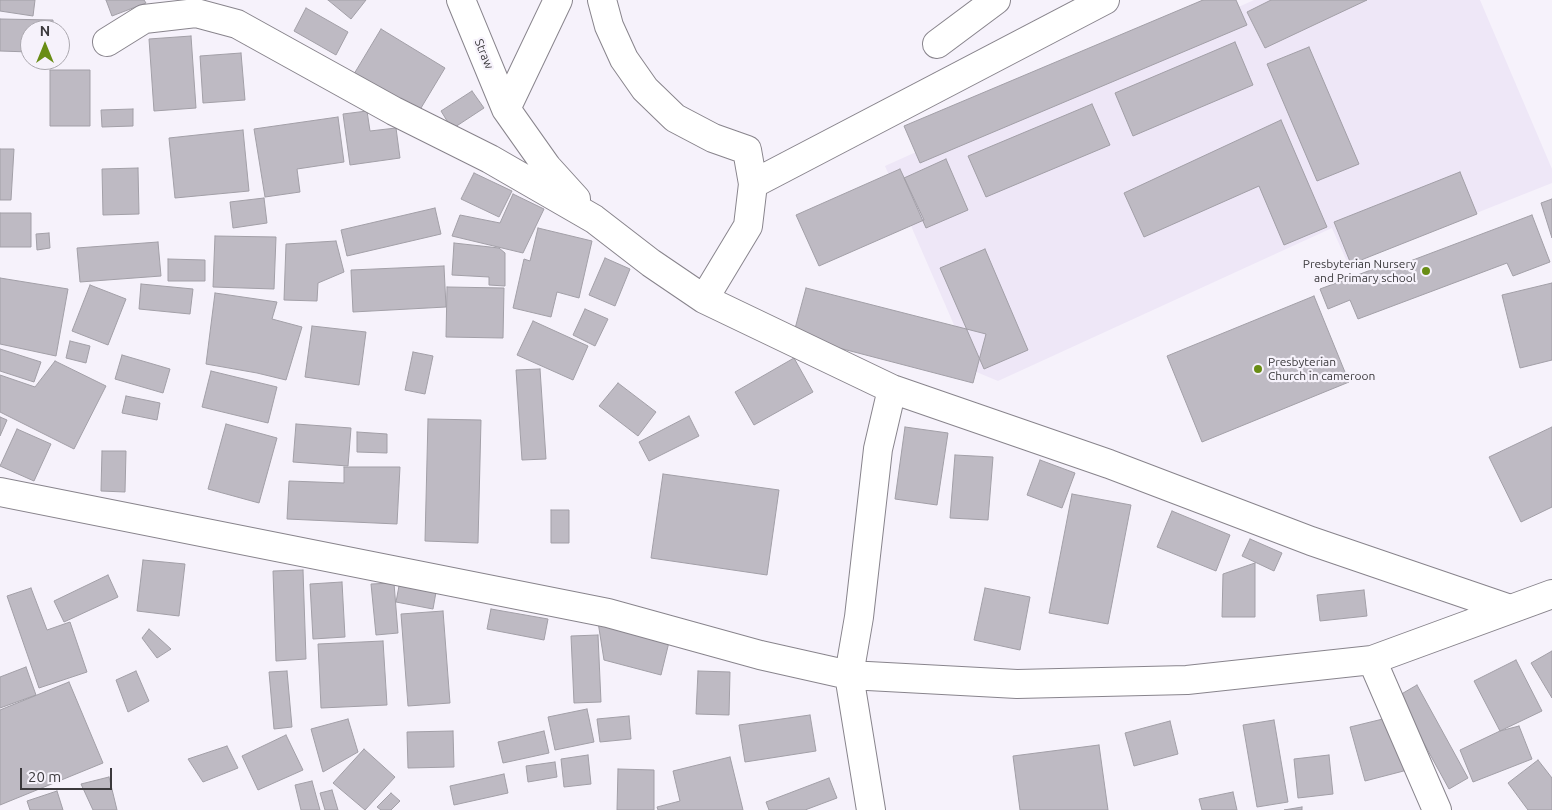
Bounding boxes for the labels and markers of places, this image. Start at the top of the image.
place label: Presbyterian Nursery and Primary school [1303,257,1416,285]
marker: Presbyterian Nursery and Primary school [1420,265,1432,277]
place label: Presbyterian Church in cameroon [1268,355,1375,383]
marker: Presbyterian Church in cameroon [1252,363,1264,375]

